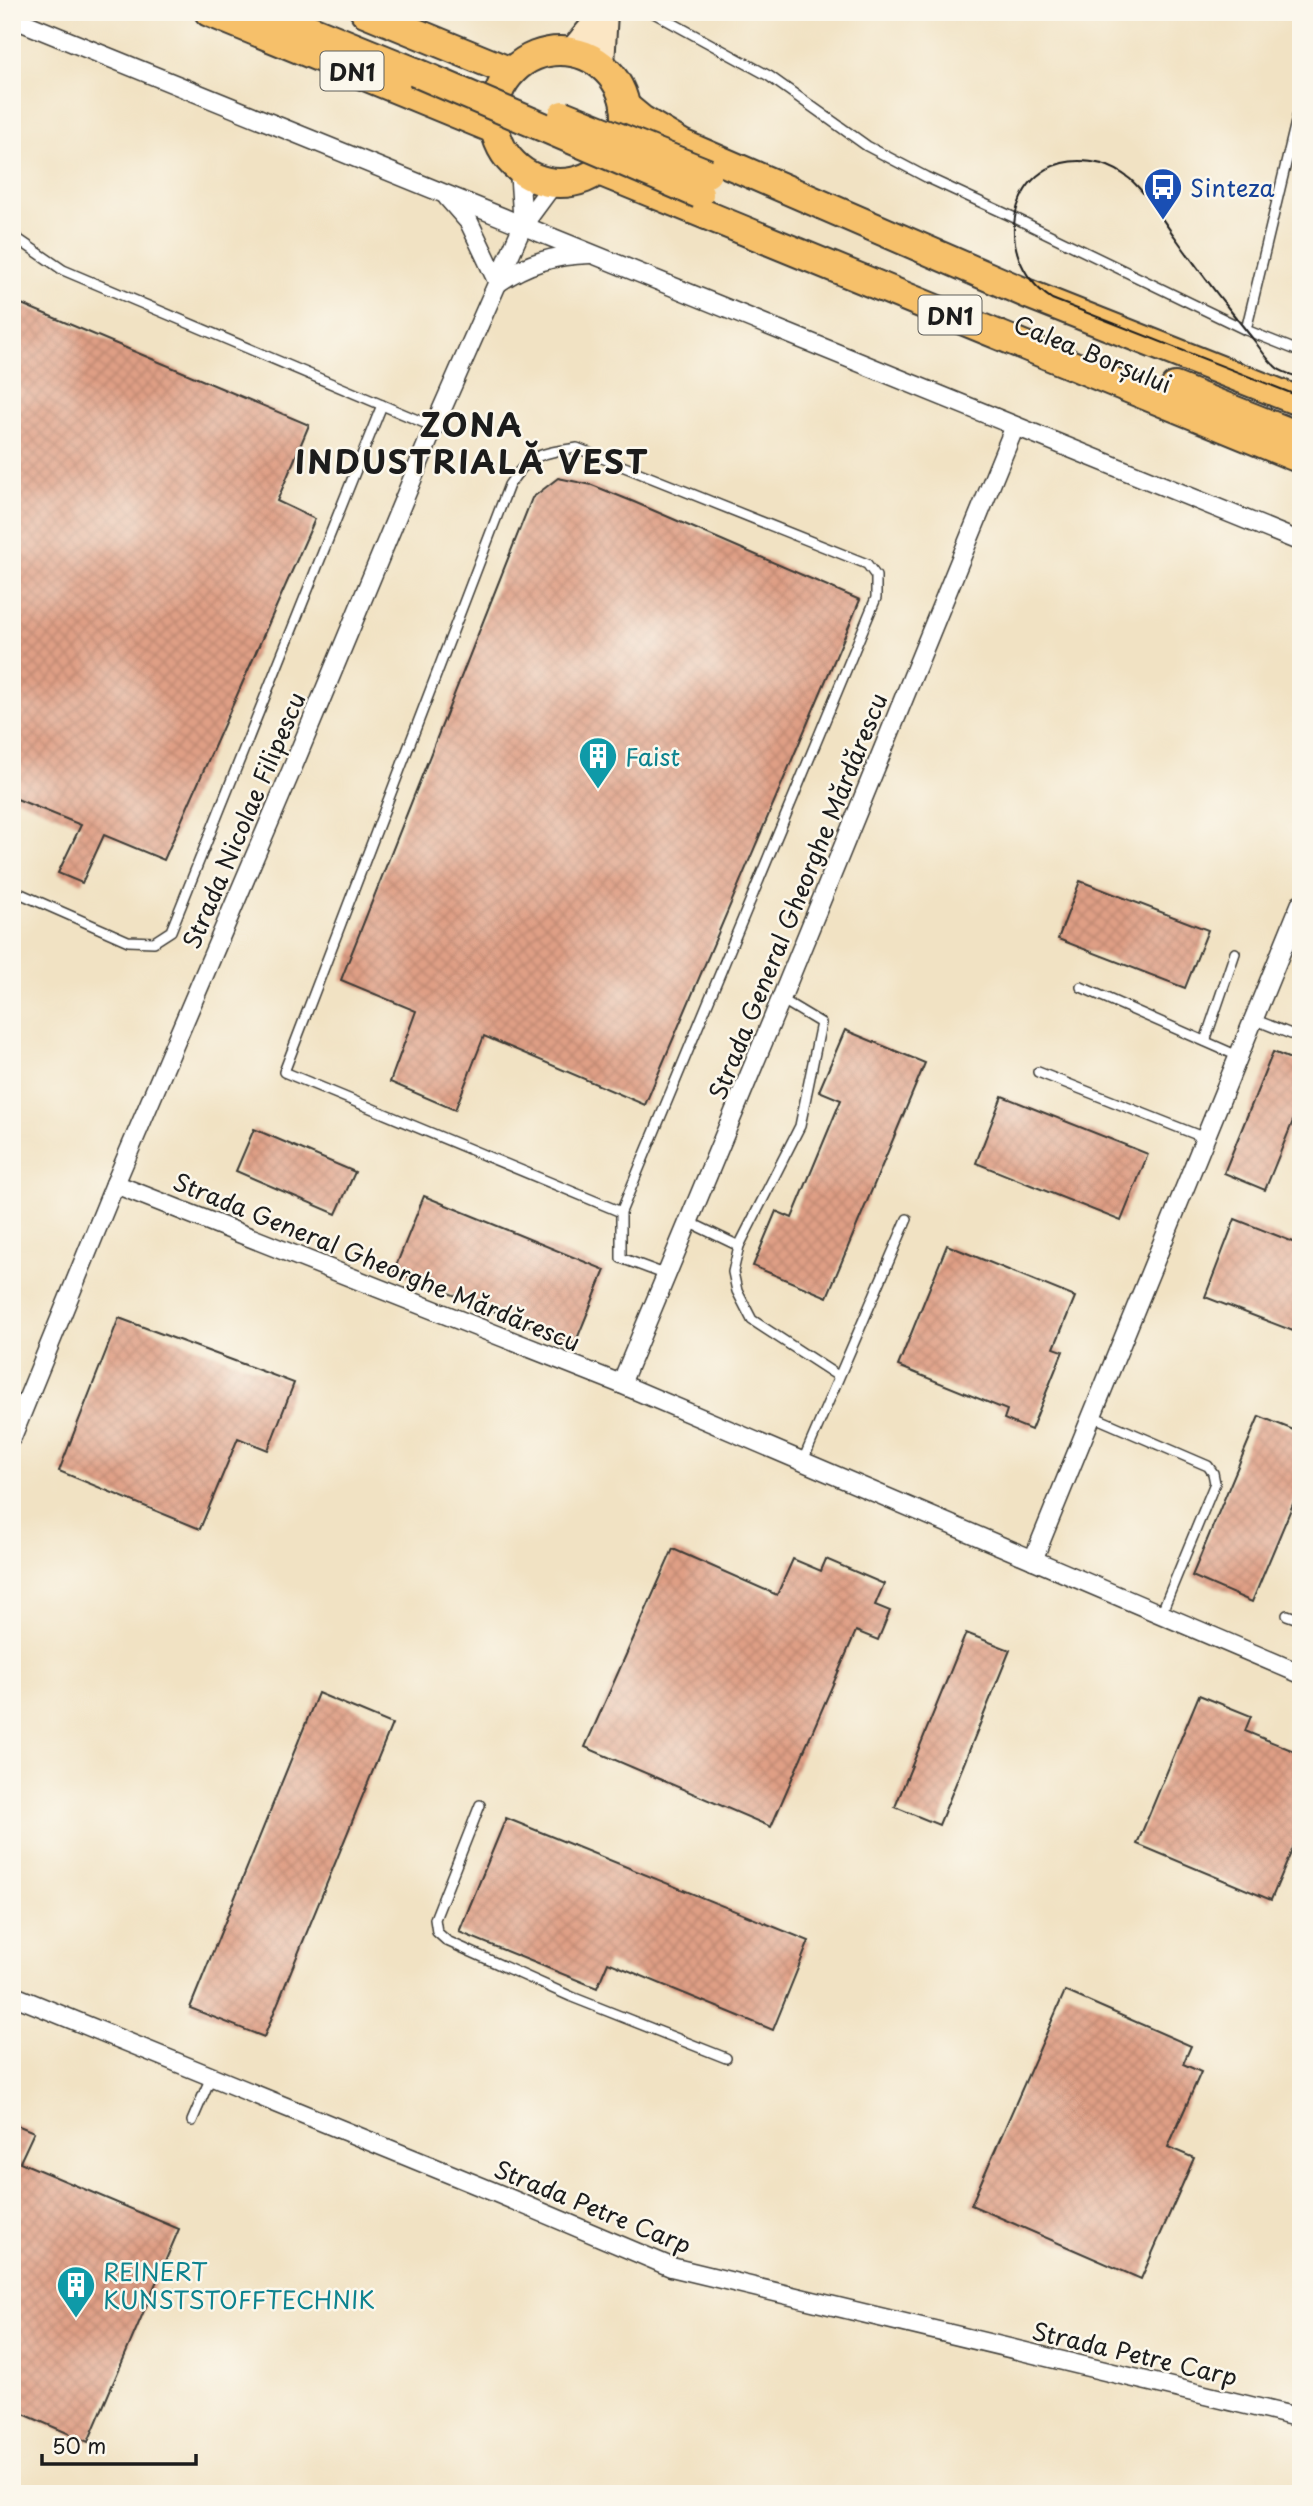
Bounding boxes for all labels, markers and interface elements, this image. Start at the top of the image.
road number: DN1 [320,52,384,90]
bus stop icon: Sinteza [1142,166,1184,221]
place label: Sinteza [1190,169,1274,205]
road number: DN1 [918,296,982,334]
street label: Calea Borșului [1008,305,1178,401]
district label: ZONA INDUSTRIALĂ VEST [295,400,649,485]
street label: Strada Nicolae Filipescu [172,686,314,954]
street label: Strada General Gheorghe Mărdărescu [699,687,895,1105]
building icon: Faist [577,735,619,790]
place label: Faist [625,738,680,774]
street label: Strada General Gheorghe Mărdărescu [168,1163,586,1359]
street label: Strada Petre Carp [489,2150,697,2262]
place label: REINERT KUNSTSTOFFTECHNIK [103,2253,375,2317]
building icon: REINERT KUNSTSTOFFTECHNIK [55,2264,97,2319]
street label: Strada Petre Carp [1029,2312,1241,2394]
scale bar [42,2422,196,2466]
text: 50 m [52,2429,106,2461]

